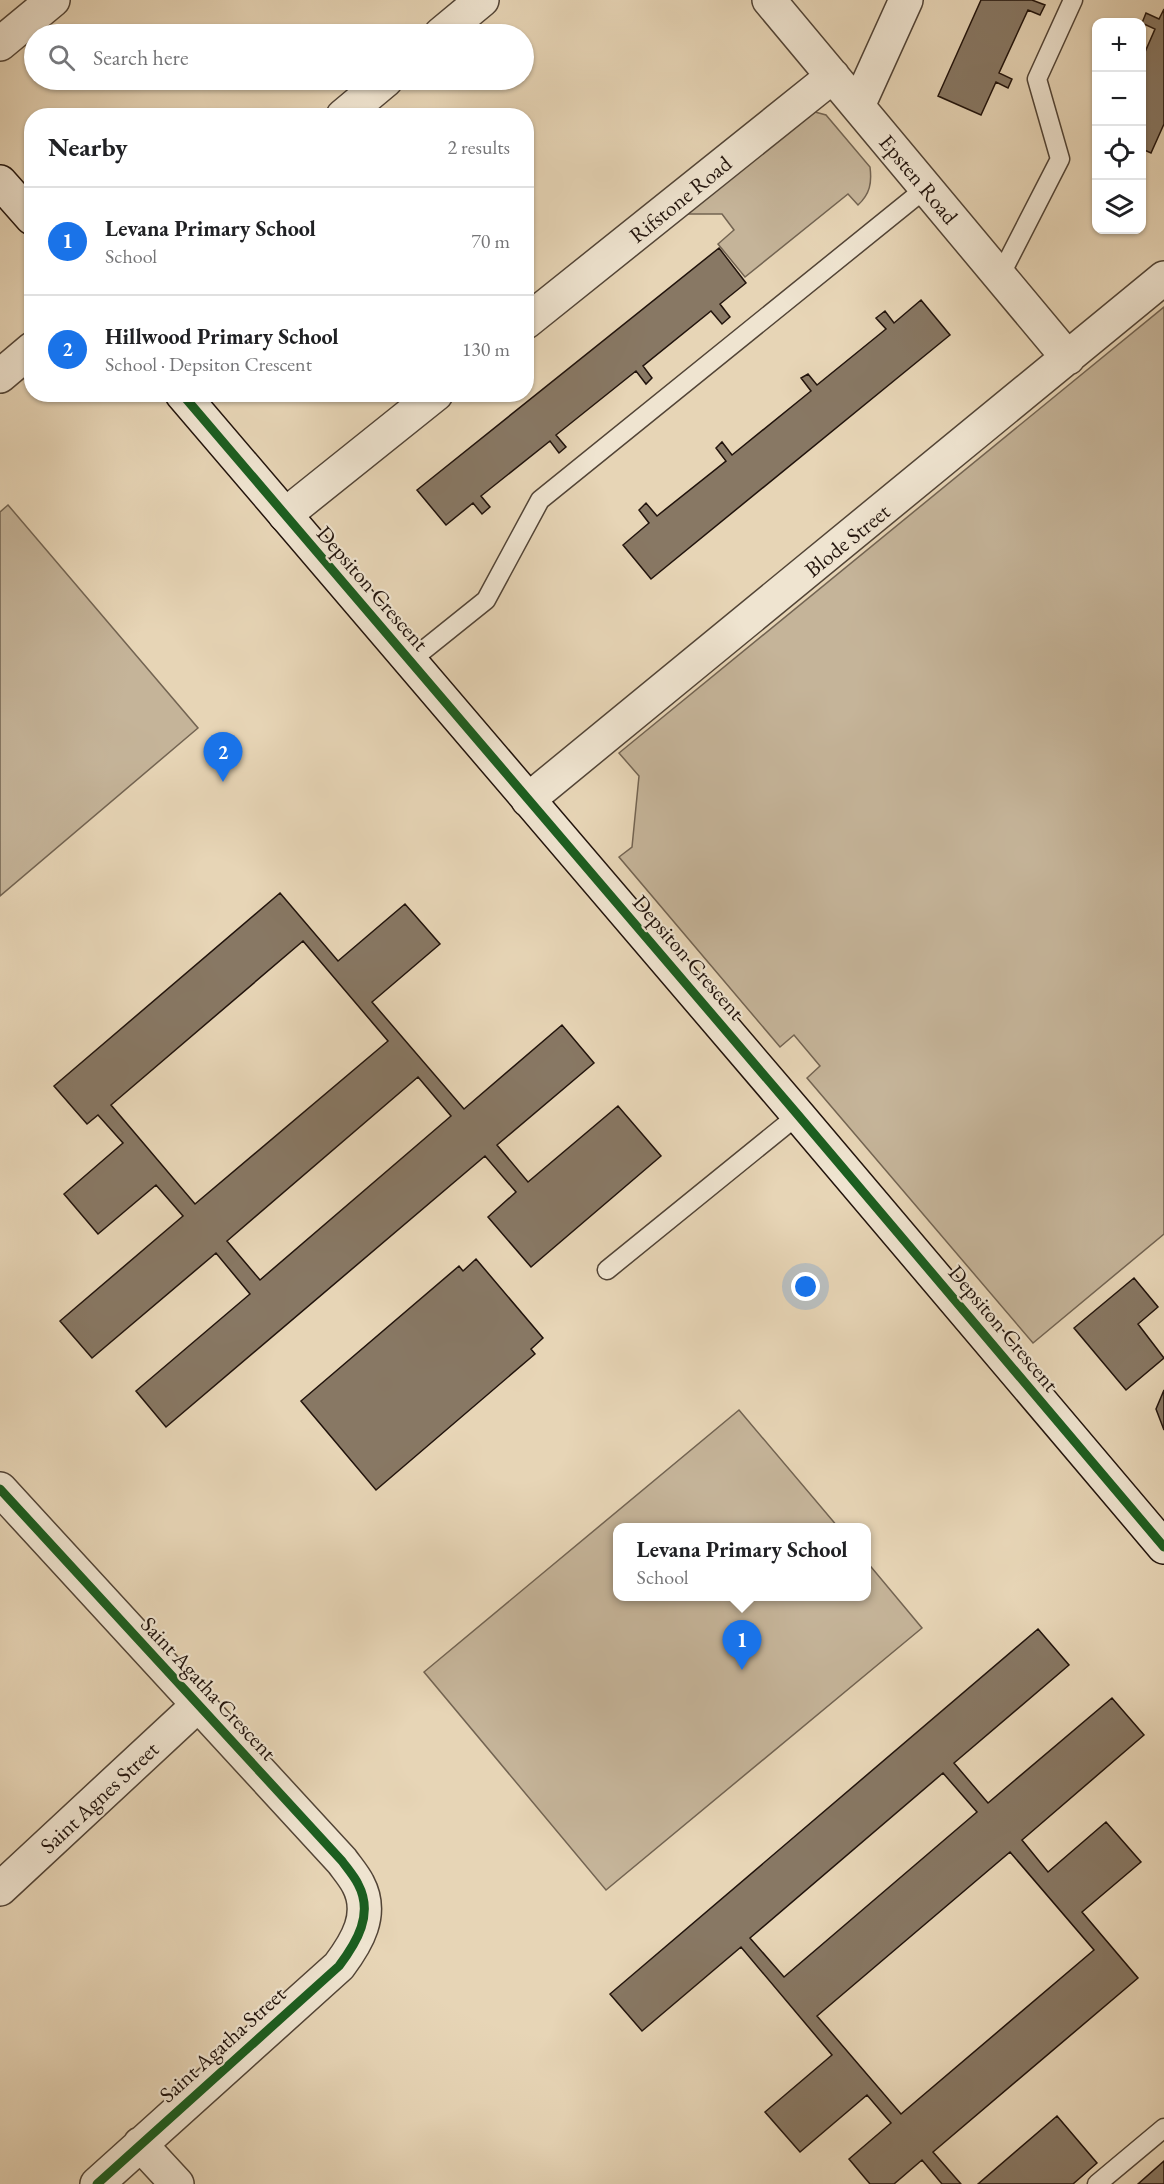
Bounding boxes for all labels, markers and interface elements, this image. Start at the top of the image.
map controls [1092,18,1146,234]
button: + [1092,18,1146,72]
search box [24,24,534,90]
icon: search [45,41,78,74]
text: Search here [93,43,188,72]
button: − [1092,72,1146,126]
button: locate [1092,126,1146,180]
street label: Epsten Road [873,128,965,231]
text: Nearby [48,130,128,164]
text: 2 results [447,134,510,160]
street label: Rifstone Road [623,149,738,250]
button: layers [1092,180,1146,234]
text: Levana Primary School [105,214,316,243]
text: 1 [62,228,73,254]
text: 70 m [471,228,510,254]
text: School [105,243,157,269]
text: Hillwood Primary School [105,322,339,351]
text: 2 [62,336,73,362]
text: 130 m [462,336,510,362]
text: School · Depsiton Crescent [105,351,312,377]
street label: Blode Street [799,497,896,584]
street label: Depsiton Crescent [310,520,435,657]
pin: 2 [204,732,242,782]
street label: Depsiton Crescent [626,889,751,1026]
street label: Depsiton Crescent [942,1259,1065,1398]
your location [791,1272,820,1301]
popup [613,1523,871,1601]
text: Levana Primary School [637,1535,847,1564]
text: School [637,1564,689,1590]
street label: Saint Agatha Crescent [134,1610,283,1767]
pin: 1 [722,1620,762,1670]
street label: Saint Agnes Street [34,1735,165,1860]
street label: Saint Agatha Street [153,1980,292,2109]

